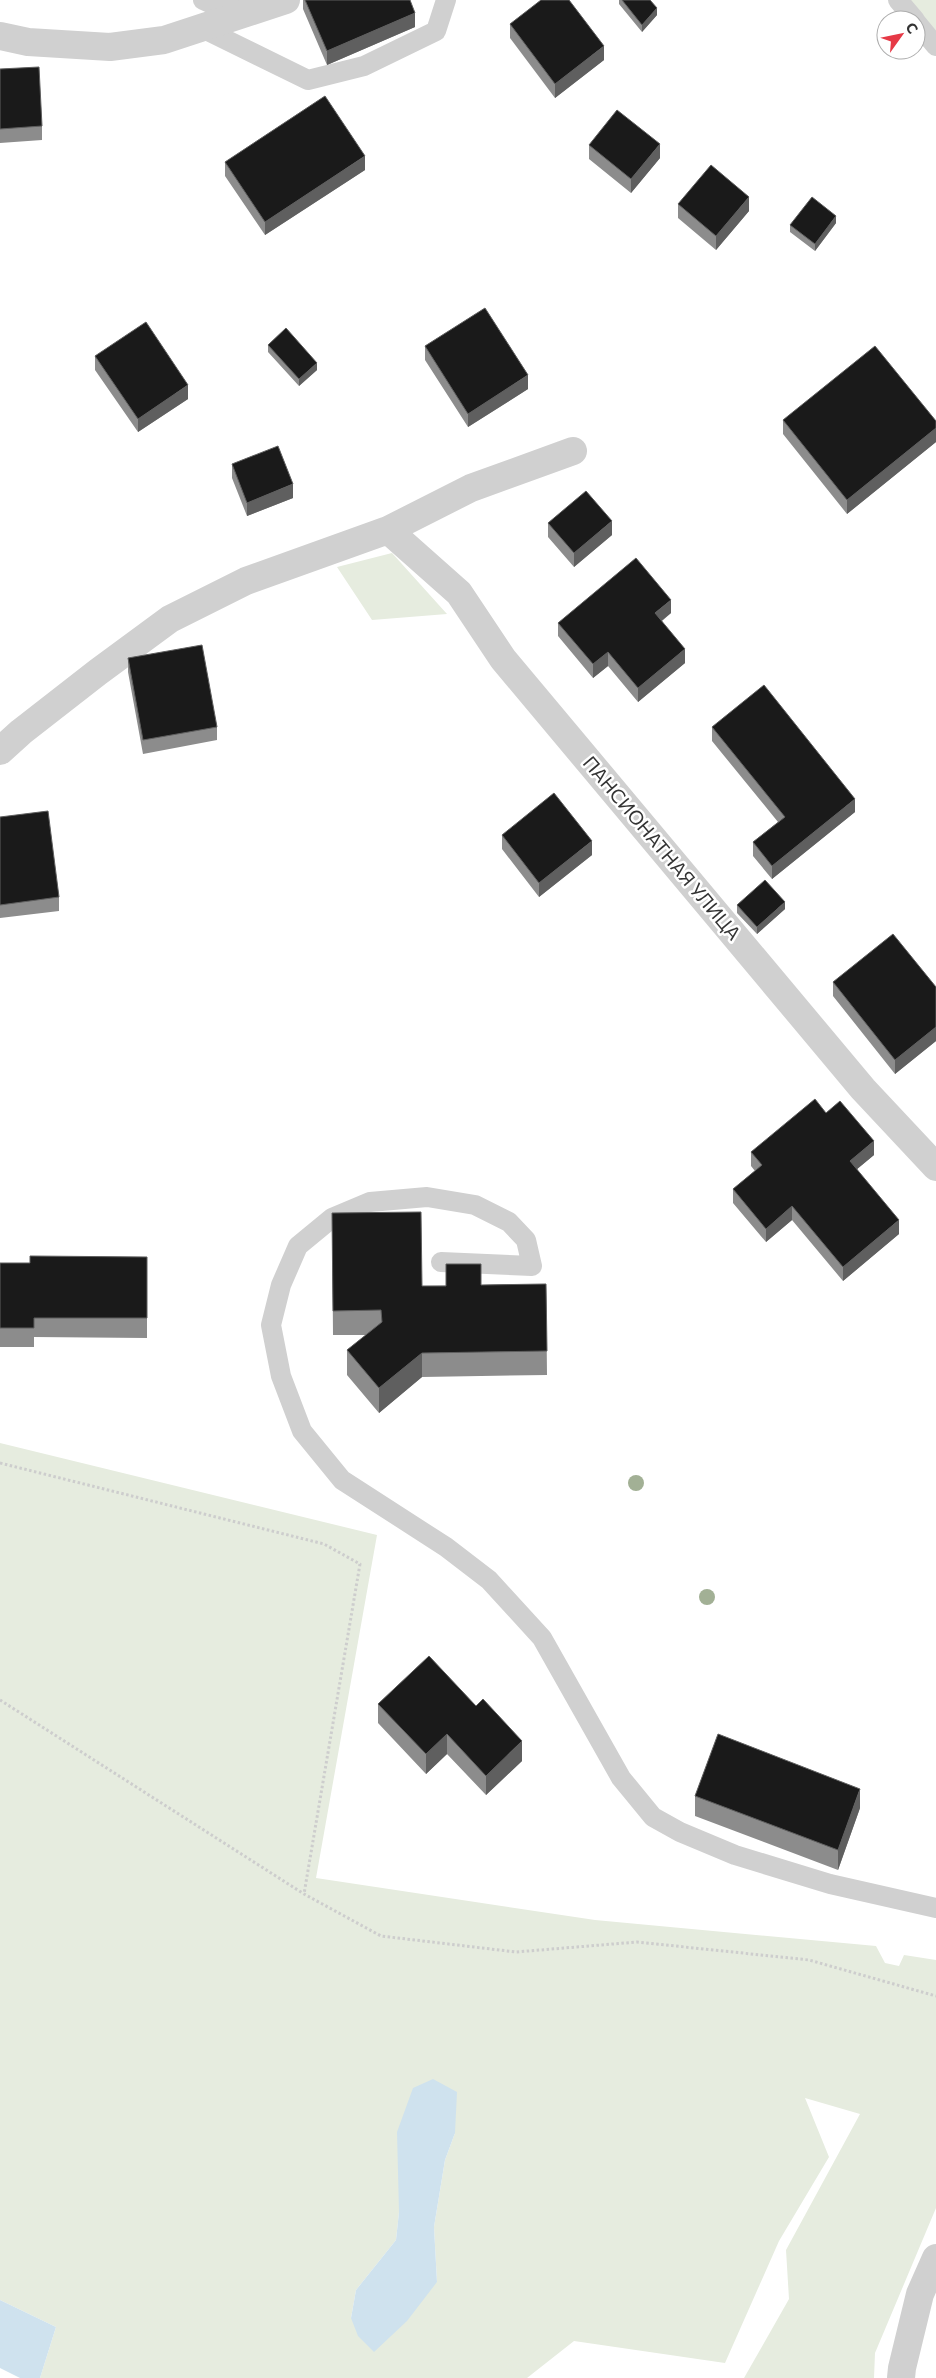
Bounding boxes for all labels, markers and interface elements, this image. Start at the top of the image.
north arrow [876,10,926,60]
text: С [903,19,922,36]
street label: ПАНСИОНАТНАЯ УЛИЦА [579,751,746,944]

